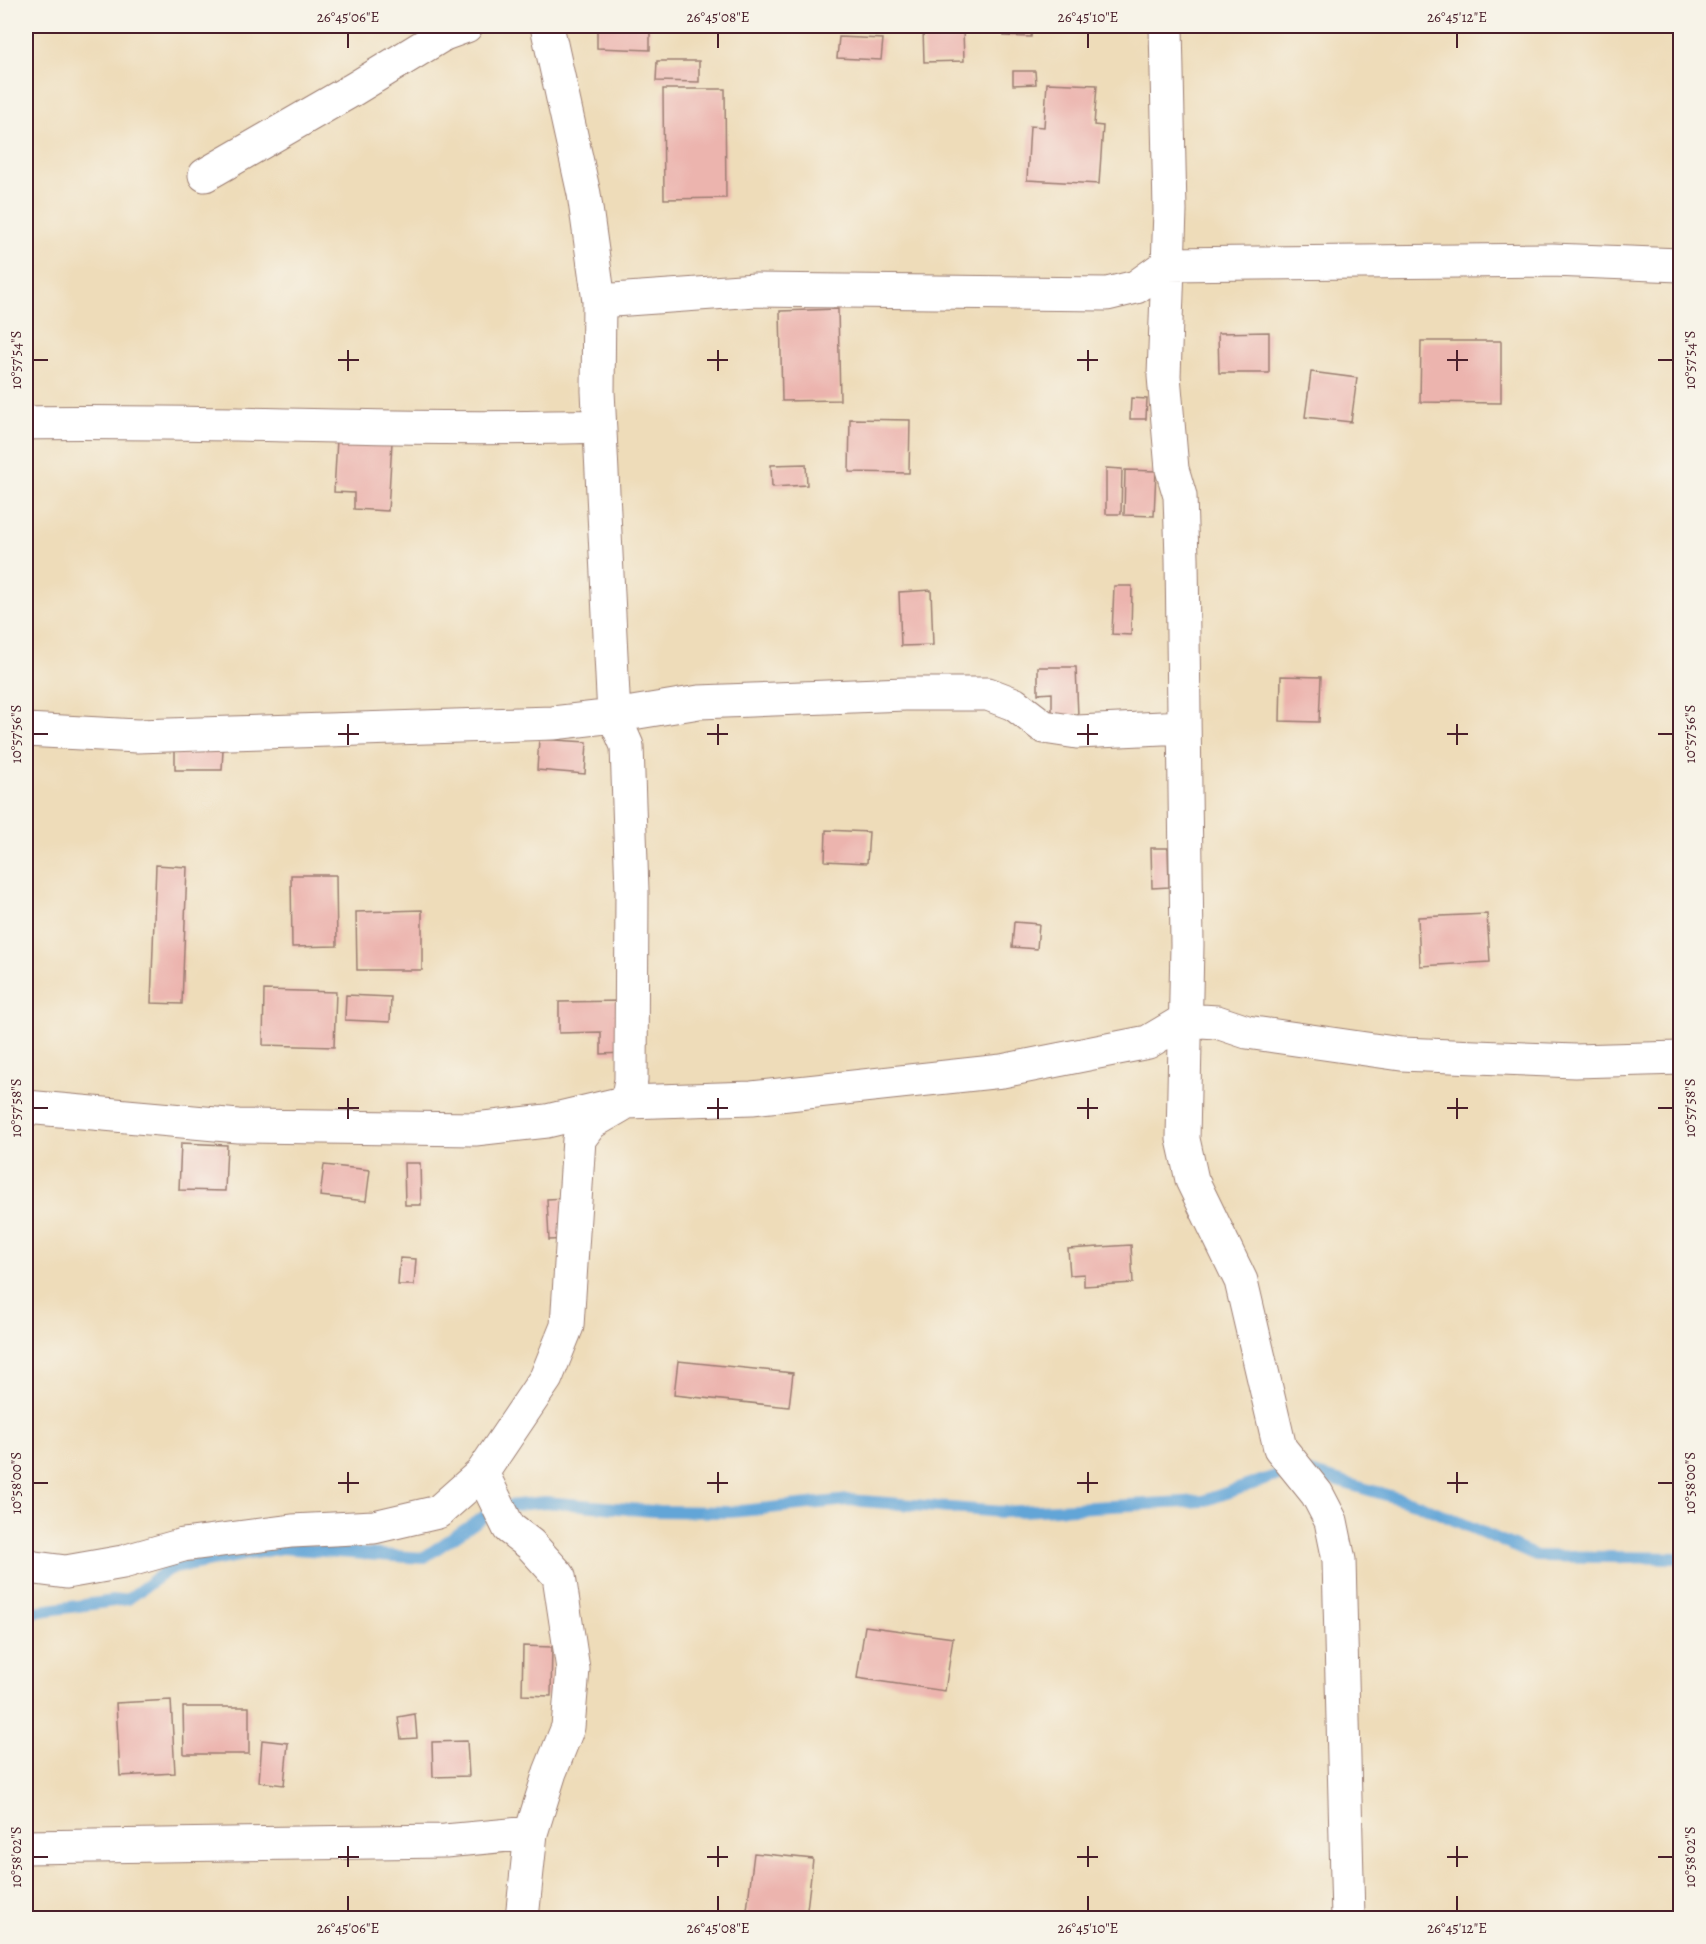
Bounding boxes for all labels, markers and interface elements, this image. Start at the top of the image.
text: 26°45'06"E [317,7,379,27]
text: 26°45'08"E [686,7,750,27]
text: 26°45'10"E [1058,7,1118,27]
text: 26°45'12"E [1427,7,1487,27]
text: 10°57'54"S [6,331,26,389]
text: 10°57'54"S [1680,331,1700,389]
text: 10°57'56"S [6,705,26,763]
text: 10°57'56"S [1680,705,1700,763]
text: 10°57'58"S [6,1078,26,1138]
text: 10°57'58"S [1680,1078,1700,1138]
text: 10°58'00"S [6,1452,26,1514]
text: 10°58'00"S [1680,1452,1700,1514]
text: 10°58'02"S [6,1826,26,1888]
text: 10°58'02"S [1680,1826,1700,1888]
text: 26°45'06"E [317,1918,379,1938]
text: 26°45'08"E [686,1918,750,1938]
text: 26°45'10"E [1058,1918,1118,1938]
text: 26°45'12"E [1427,1918,1487,1938]

